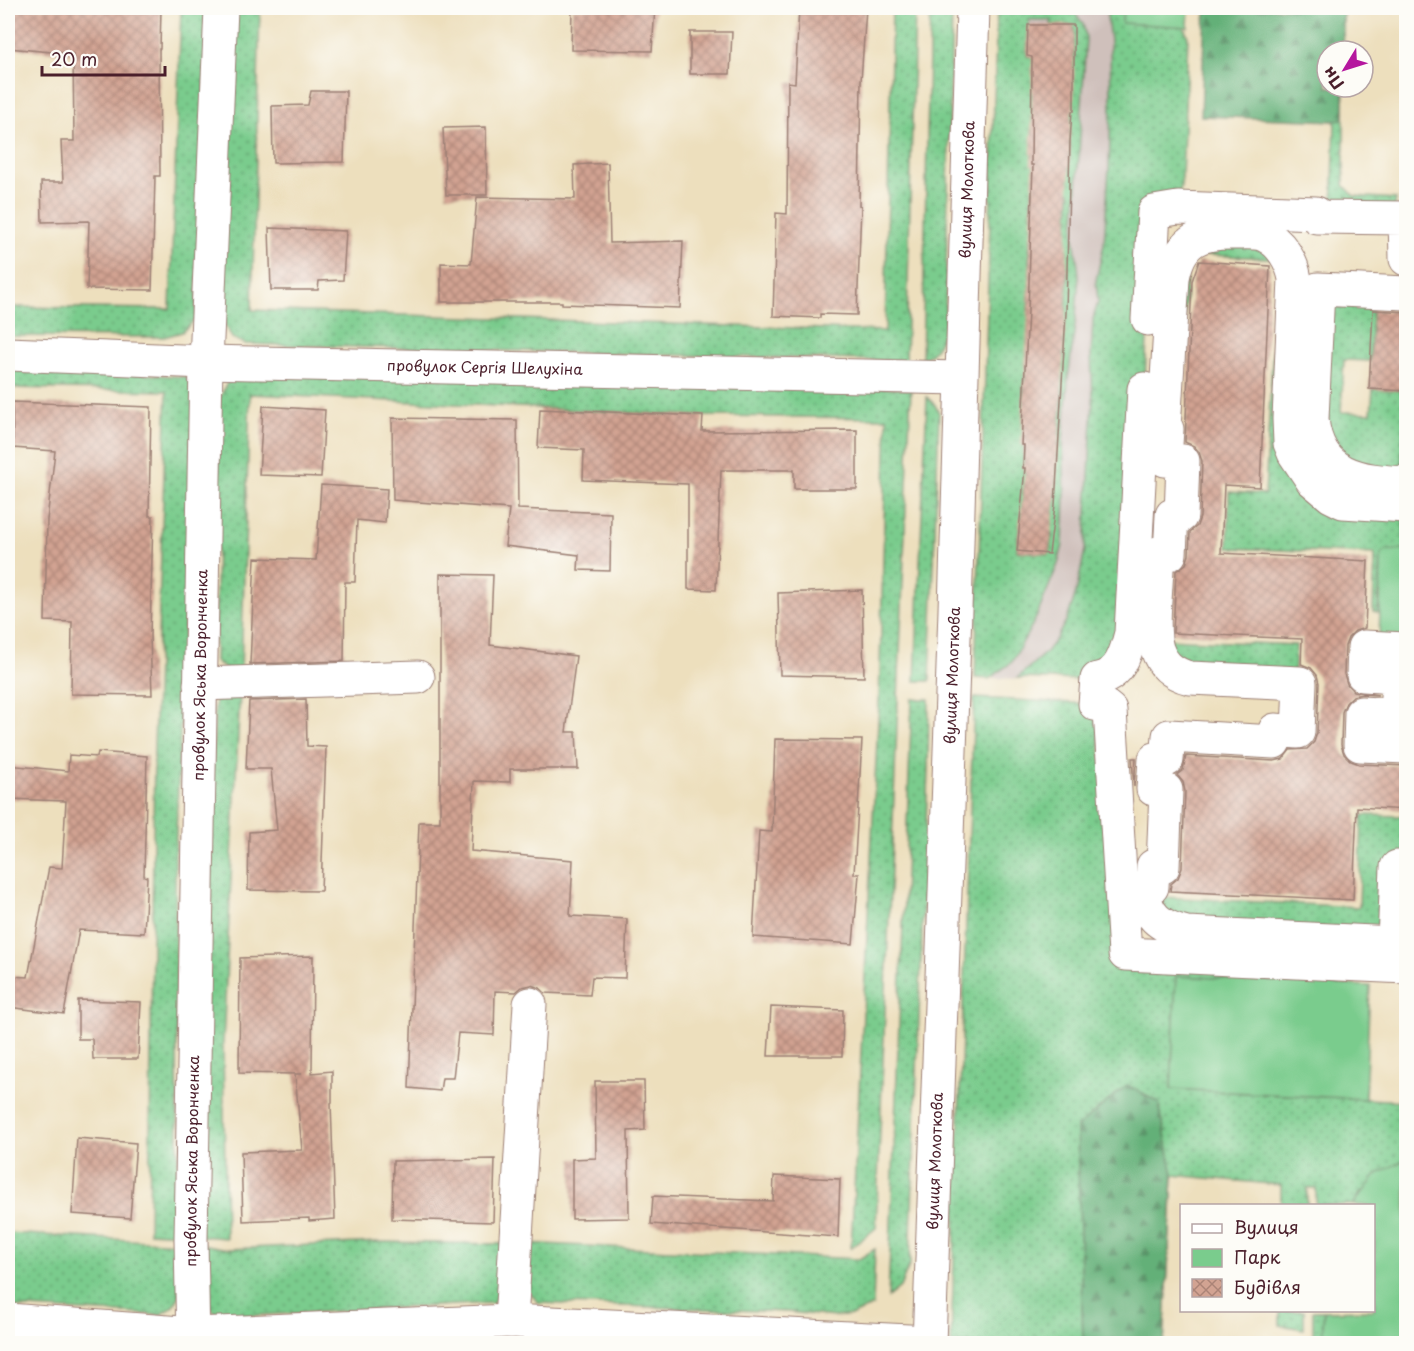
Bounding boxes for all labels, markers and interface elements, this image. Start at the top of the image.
scale bar [42,39,165,77]
north arrow [1315,39,1375,99]
text: 20 m [51,45,97,72]
text: Пн [1316,62,1349,95]
street label: вулиця Молоткова [953,120,980,259]
street label: провулок Сергія Шелухіна [387,353,584,380]
street label: провулок Яська Воронченка [186,568,212,781]
street label: вулиця Молоткова [937,606,965,744]
street label: провулок Яська Воронченка [178,1054,204,1267]
street label: вулиця Молоткова [920,1091,948,1230]
legend [1180,1204,1375,1312]
text: Вулиця [1234,1213,1299,1240]
text: Парк [1234,1243,1281,1270]
text: Будівля [1234,1273,1301,1300]

